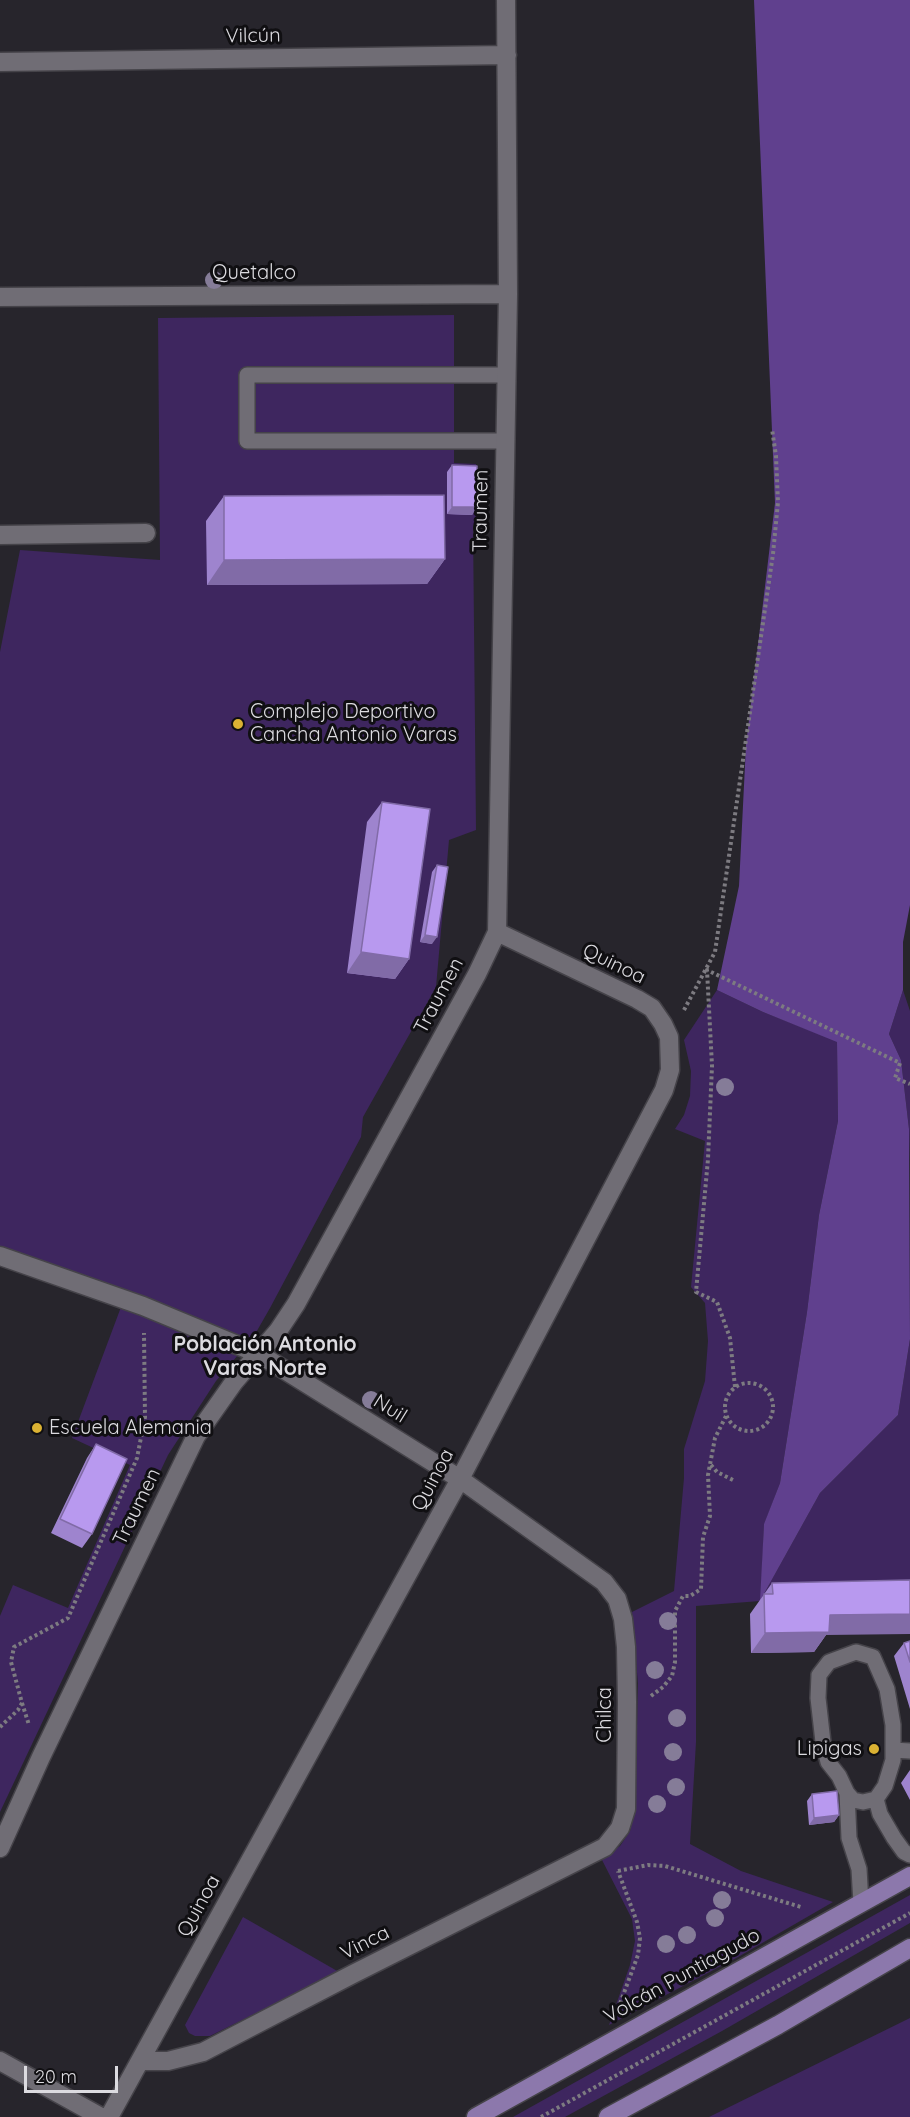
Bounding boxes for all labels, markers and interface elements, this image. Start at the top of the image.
street label: Vilcún [225,24,281,48]
street label: Quetalco [212,261,296,285]
street label: Traumen [468,469,494,553]
place label: Complejo Deportivo Cancha Antonio Varas [250,700,457,747]
marker: Complejo Deportivo Cancha Antonio Varas [231,717,245,731]
street label: Quinoa [579,939,649,989]
street label: Traumen [409,954,469,1038]
district label: Población Antonio Varas Norte [173,1332,357,1382]
street label: Nuil [369,1390,411,1428]
place label: Escuela Alemania [49,1416,212,1440]
marker: Escuela Alemania [30,1421,44,1435]
street label: Quinoa [407,1445,459,1515]
street label: Traumen [108,1465,166,1549]
street label: Chilca [593,1687,617,1743]
place label: Lipigas [797,1737,862,1761]
marker: Lipigas [867,1742,881,1756]
street label: Quinoa [172,1871,226,1941]
street label: Vinca [337,1921,393,1965]
street label: Volcán Puntiagudo [600,1923,764,2029]
scale bar [27,2054,122,2092]
text: 20 m [35,2065,77,2088]

